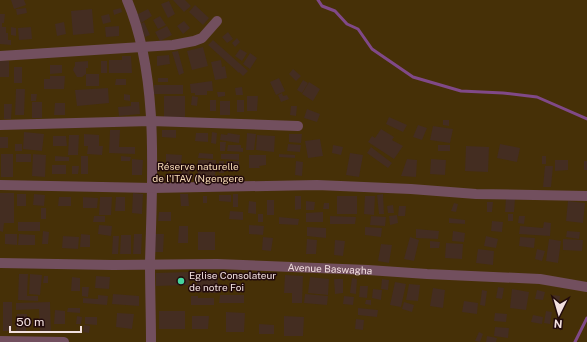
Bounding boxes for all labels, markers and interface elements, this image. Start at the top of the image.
park label: Réserve naturelle de l'ITAV (Ngengere [152,160,244,184]
street label: Avenue Baswagha [287,261,373,276]
place label: Eglise Consolateur de notre Foi [189,269,276,293]
marker: Eglise Consolateur de notre Foi [176,276,186,286]
north arrow [539,294,579,334]
scale bar [10,308,81,334]
text: 50 m [16,315,44,329]
text: N [553,318,563,330]

